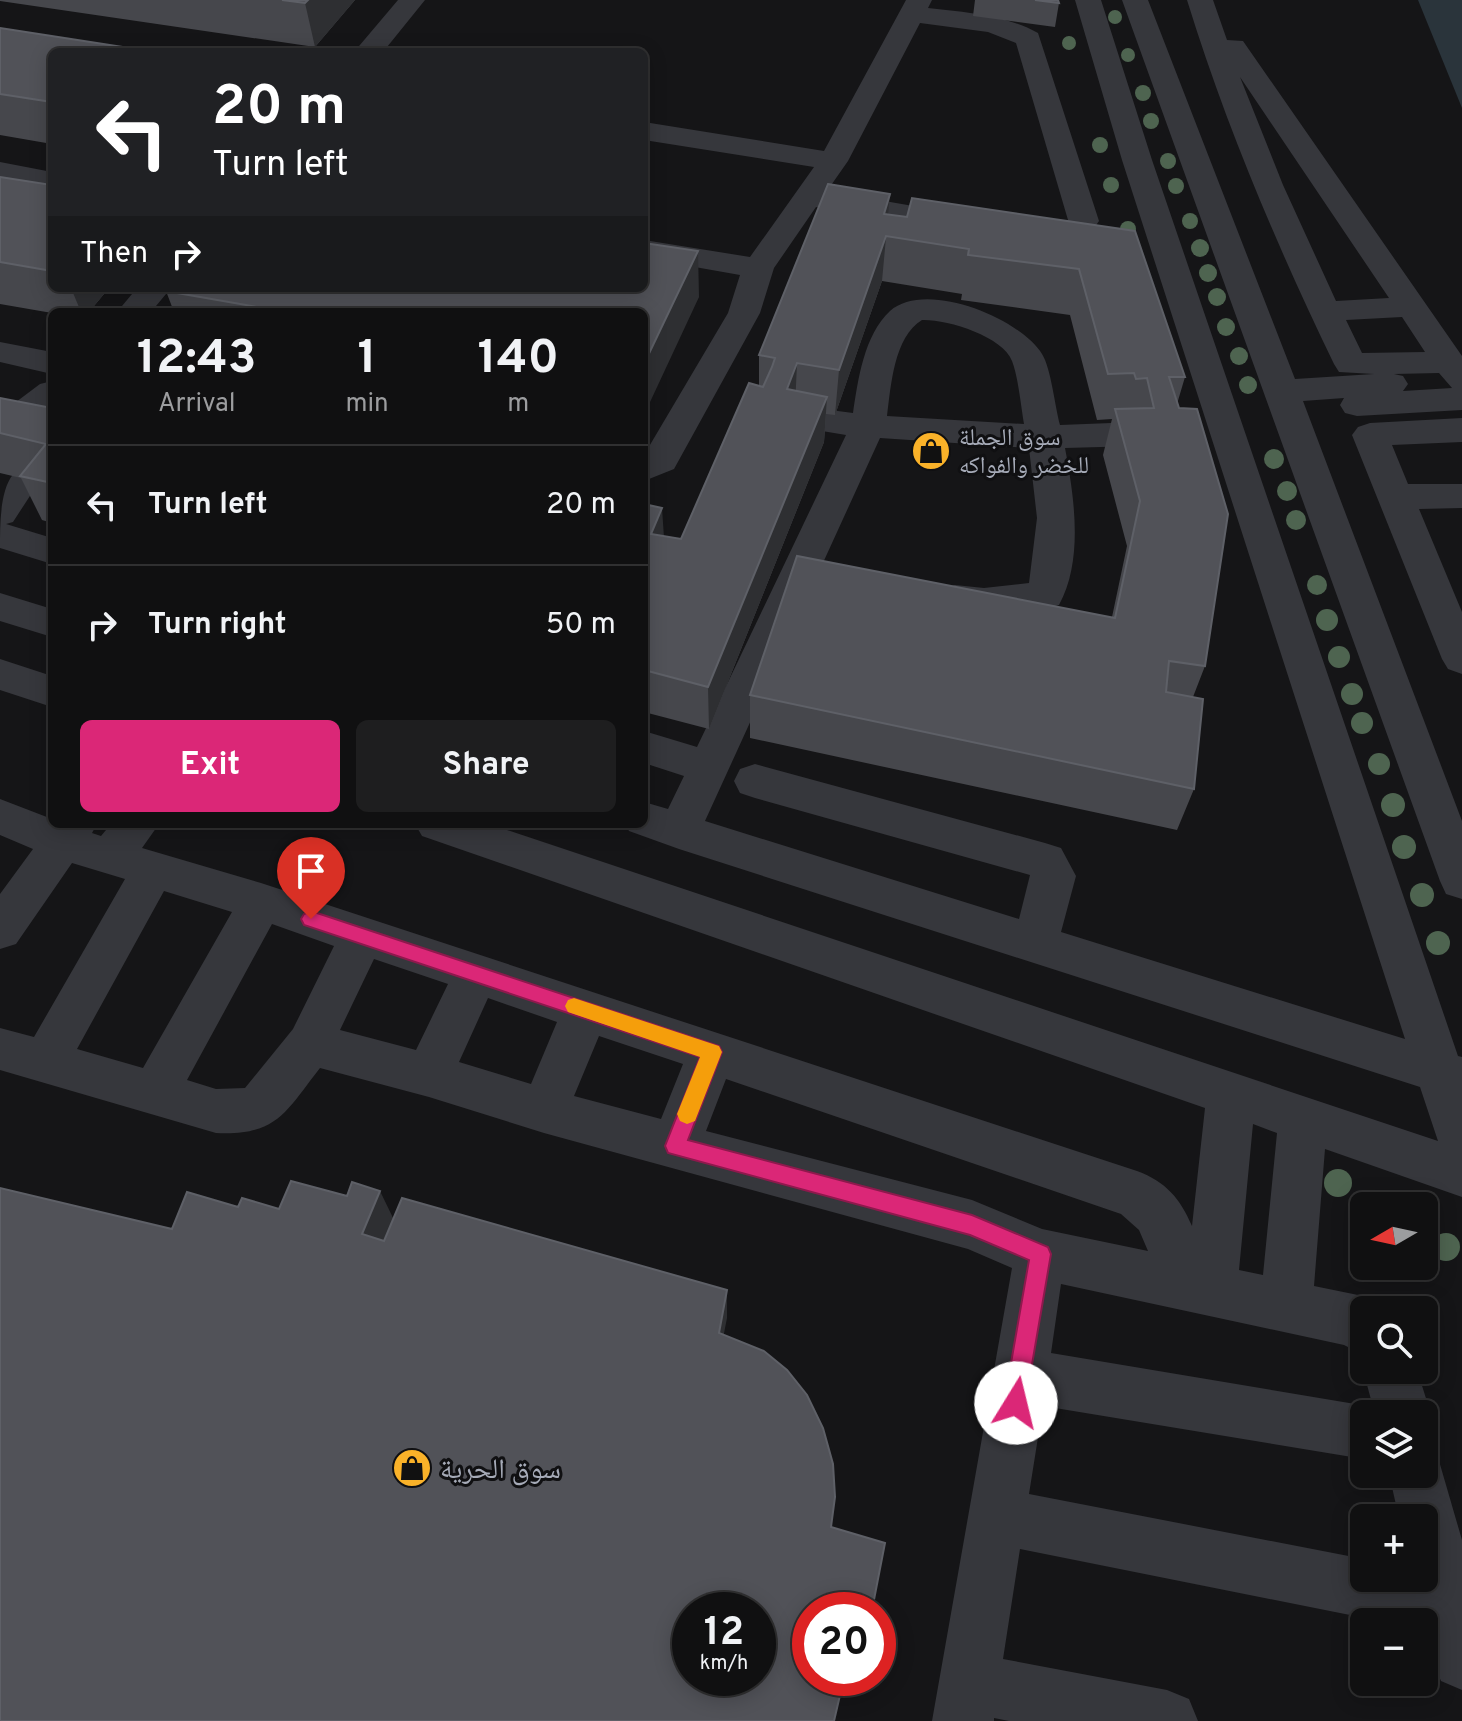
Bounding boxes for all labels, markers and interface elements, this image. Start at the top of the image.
text: 20 m [212,74,346,144]
icon: left [80,80,184,184]
text: Turn left [212,143,349,189]
icon: right [164,232,208,276]
text: Then [80,236,148,273]
text: 12:43 [137,330,257,390]
text: 1 [357,330,377,390]
text: 140 [478,330,559,390]
text: Arrival [158,388,235,421]
text: min [345,388,389,421]
text: m [507,388,529,421]
place label: سوق الجملة للخضر والفواكه [959,424,1089,482]
shop icon: سوق الجملة للخضر والفواكه [910,430,952,472]
icon: left [80,483,124,527]
text: Turn left [148,487,268,524]
text: 20 m [546,487,616,524]
icon: right [80,603,124,647]
text: Turn right [148,607,286,644]
text: 50 m [546,607,616,644]
button: Exit [80,720,340,812]
button: Share [356,720,616,812]
pin [277,837,345,919]
icon: arrive [289,849,333,893]
north arrow [1350,1192,1438,1280]
map controls [1350,1192,1438,1696]
button: search [1350,1296,1438,1384]
position arrow [974,1361,1058,1445]
button: layers [1350,1400,1438,1488]
shop icon: سوق الحرية [391,1447,433,1489]
place label: سوق الحرية [440,1453,561,1489]
button: + [1350,1504,1438,1592]
speed limit sign: 20 [792,1592,896,1696]
button: − [1350,1608,1438,1696]
text: 12 [704,1609,744,1659]
text: km/h [700,1651,748,1677]

